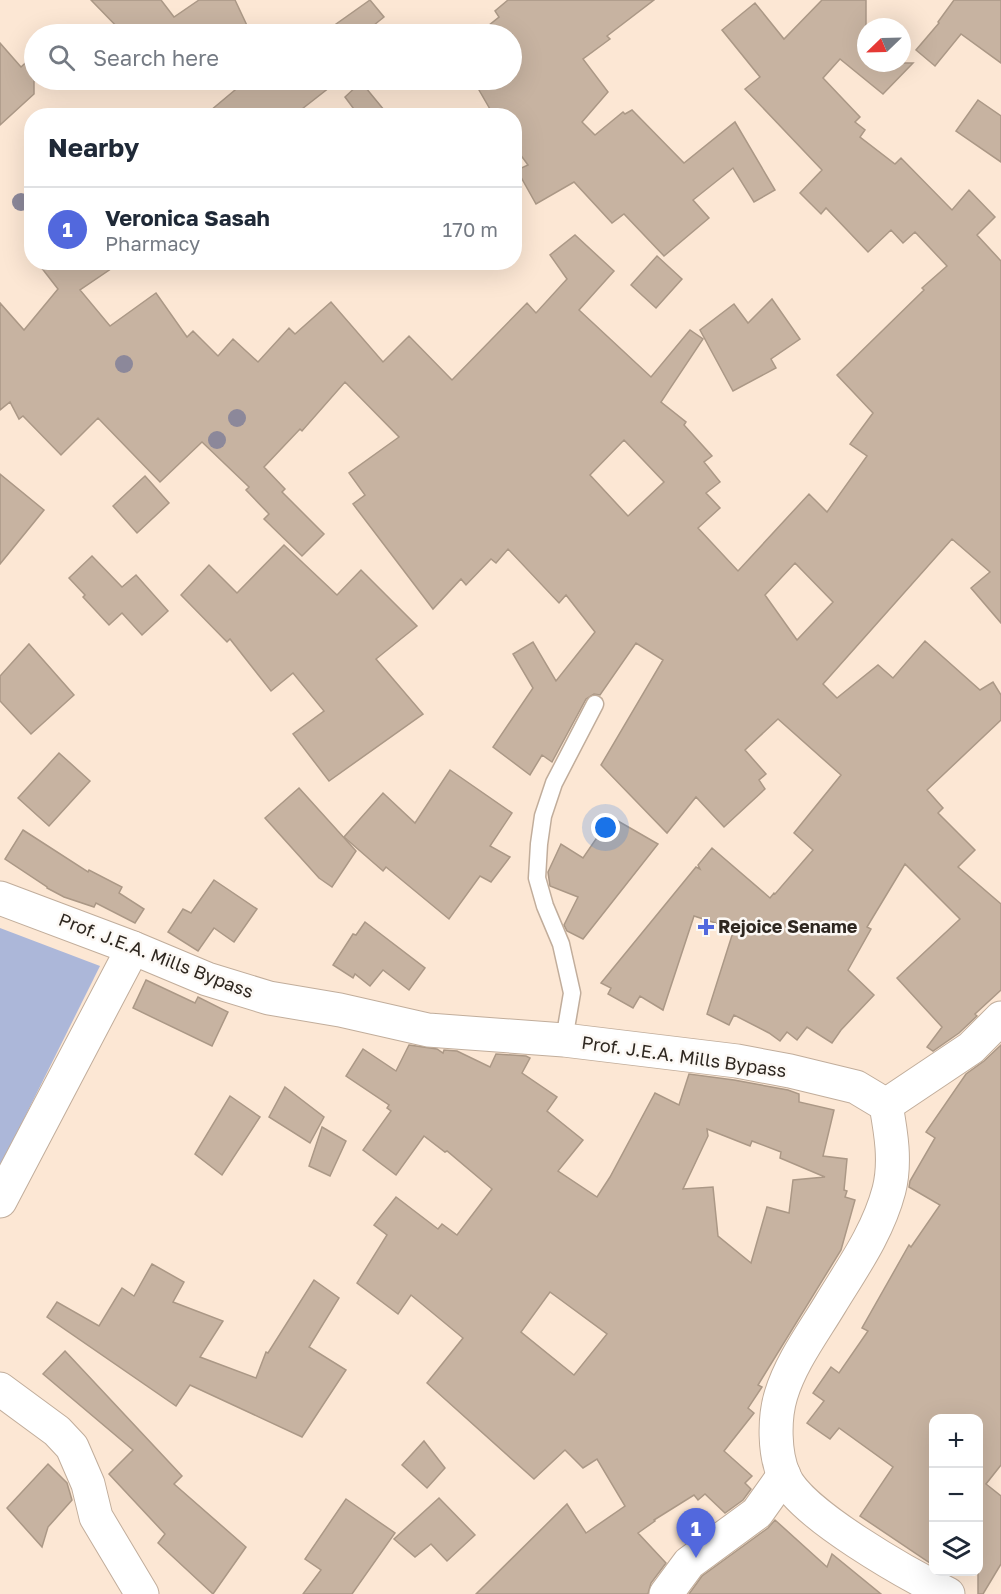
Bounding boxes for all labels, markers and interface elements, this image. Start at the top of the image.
north arrow [857,18,911,72]
search box [24,24,522,90]
icon: search [45,41,78,74]
text: Search here [93,44,219,71]
text: Nearby [48,132,139,163]
text: Veronica Sasah [105,204,270,231]
text: 1 [62,217,73,241]
text: 170 m [443,217,498,241]
text: Pharmacy [105,231,200,255]
your location [591,813,620,842]
street label: Prof. J.E.A. Mills Bypass [56,908,257,1002]
place label: Rejoice Sename [718,915,858,937]
marker: Rejoice Sename [699,920,713,934]
street label: Prof. J.E.A. Mills Bypass [580,1031,788,1081]
map controls [929,1414,983,1576]
button: + [929,1414,983,1468]
button: − [929,1468,983,1522]
pin: 1 [676,1508,716,1558]
button: layers [929,1522,983,1576]

